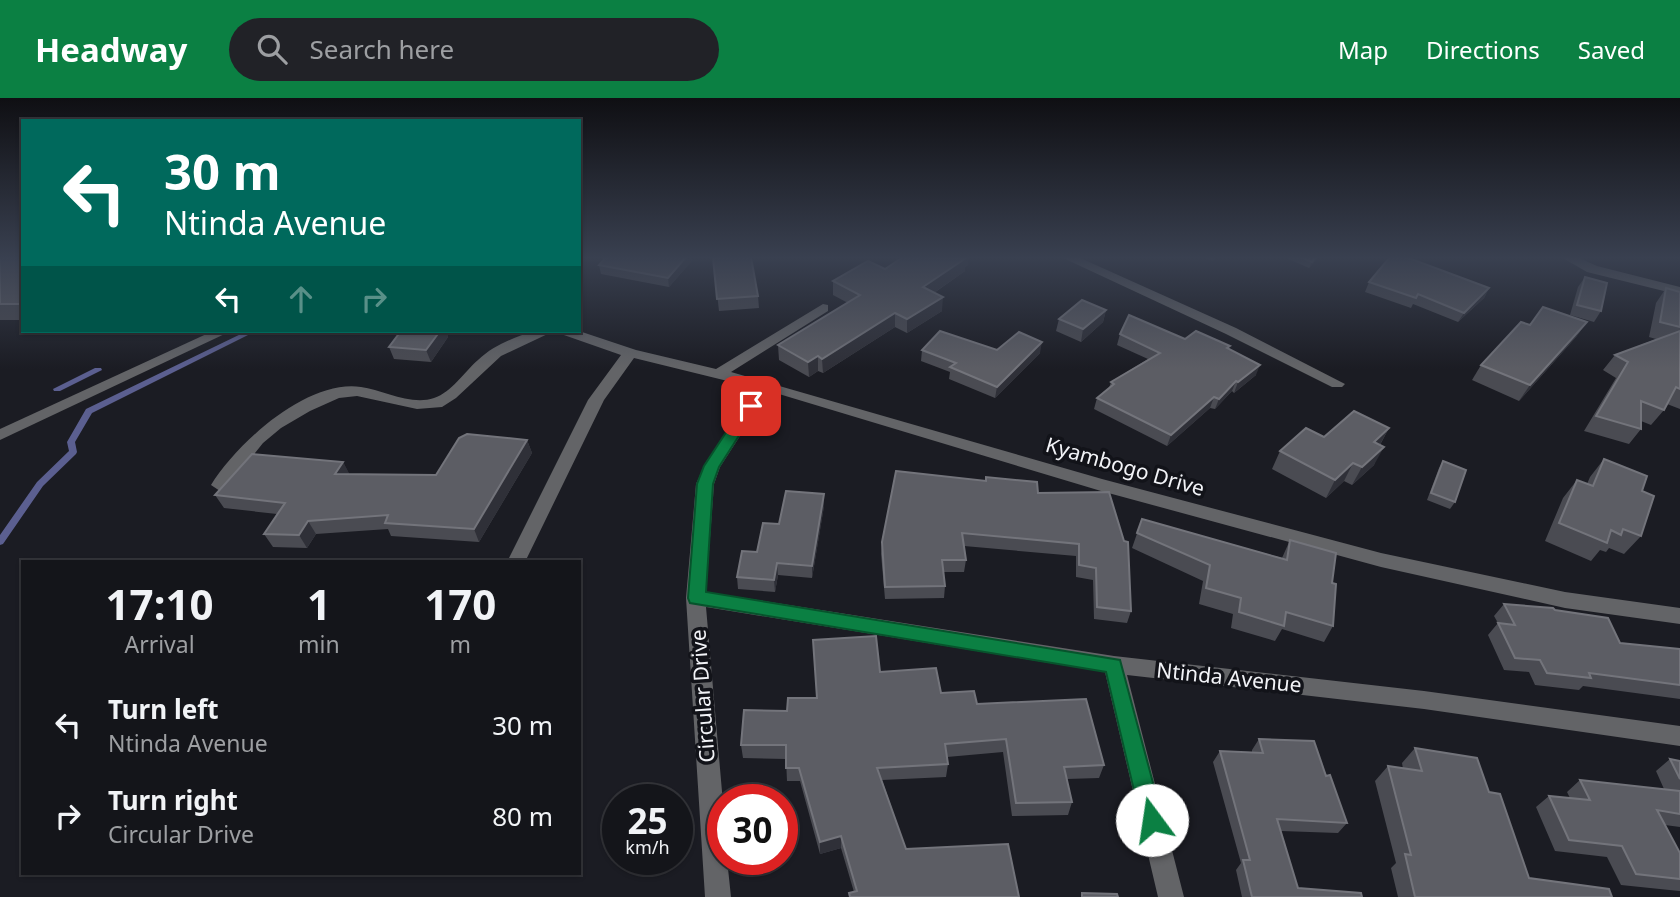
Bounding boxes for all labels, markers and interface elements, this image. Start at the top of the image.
search box [229,18,719,81]
text: Headway [35,27,187,72]
icon: search [253,30,291,68]
text: Search here [309,31,454,67]
text: Map [1338,33,1388,66]
text: Directions [1426,33,1540,66]
text: Saved [1578,33,1645,66]
text: 30 m [164,138,281,204]
icon: left [49,147,140,238]
text: Ntinda Avenue [164,201,386,244]
icon: left [209,280,247,318]
icon: ahead [282,280,320,318]
icon: right [355,280,393,318]
pin [721,376,781,436]
icon: arrive [732,387,770,425]
street label: Kyambogo Drive [1043,430,1208,502]
text: 17:10 [106,575,213,632]
text: 1 [307,575,331,632]
text: 170 [424,575,496,632]
text: Arrival [124,628,195,660]
text: min [298,628,340,660]
text: m [450,628,471,660]
street label: Circular Drive [683,629,721,764]
street label: Ntinda Avenue [1155,655,1303,699]
text: Turn left [108,691,219,727]
icon: left [49,706,87,744]
text: 30 m [492,707,553,743]
text: Ntinda Avenue [108,727,268,759]
text: Turn right [108,782,238,818]
position arrow [1115,783,1189,857]
speed limit sign: 30 [707,784,798,875]
icon: right [49,797,87,835]
text: 25 [627,797,668,844]
text: 80 m [492,798,553,834]
text: Circular Drive [108,818,254,850]
text: km/h [625,835,670,859]

